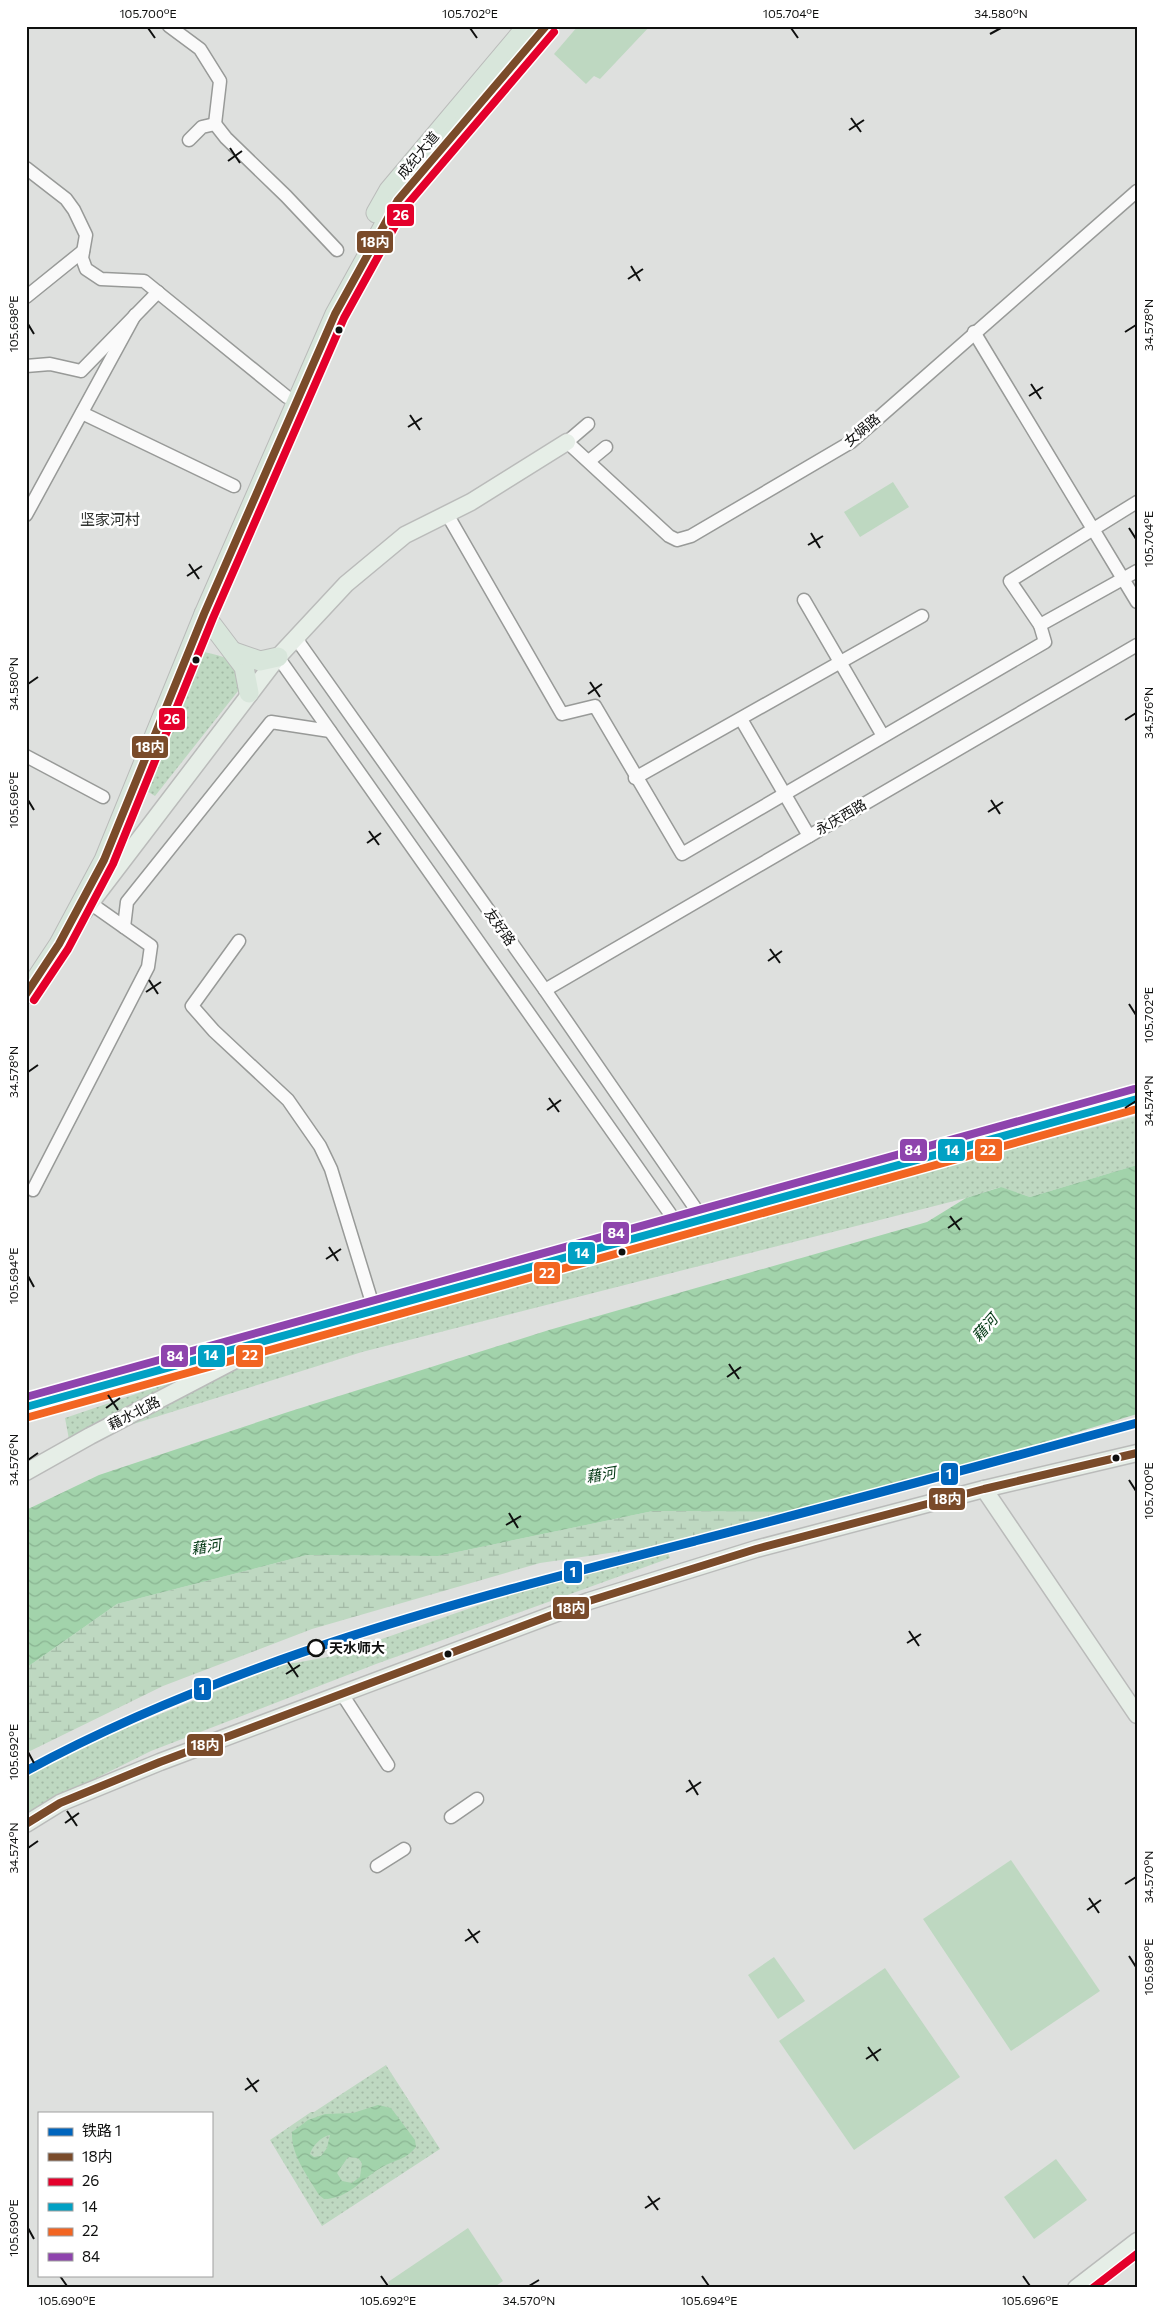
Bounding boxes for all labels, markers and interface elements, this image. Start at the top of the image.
text: 105.700°E [119,6,177,20]
text: 105.702°E [442,6,498,20]
text: 105.704°E [763,6,819,20]
text: 34.580°N [974,6,1028,20]
street label: 成纪大道 [393,128,442,182]
line badge: 26 [386,203,415,227]
text: 26 [393,206,410,223]
line badge: 18内 [356,230,394,254]
text: 18内 [361,233,390,250]
text: 105.698°E [6,296,20,352]
text: 34.578°N [1141,299,1155,351]
unlabelled marker [334,325,344,335]
street label: 女娲路 [840,410,883,450]
district label: 坚家河村 [80,510,140,528]
text: 105.704°E [1141,511,1155,567]
unlabelled marker [191,655,201,665]
text: 34.580°N [6,657,20,711]
text: 34.576°N [1141,687,1155,739]
line badge: 26 [158,707,186,731]
text: 26 [164,710,181,727]
line badge: 18内 [131,735,169,759]
text: 18内 [136,738,165,755]
text: 105.696°E [6,772,20,828]
street label: 永庆西路 [812,795,869,838]
street label: 友好路 [481,905,519,949]
text: 105.702°E [1141,987,1155,1043]
text: 34.578°N [6,1046,20,1098]
text: 34.574°N [1141,1075,1155,1127]
line badge: 84 [899,1138,928,1162]
line badge: 14 [937,1138,966,1162]
line badge: 22 [974,1138,1003,1162]
text: 84 [904,1141,922,1158]
text: 14 [945,1141,960,1158]
text: 22 [980,1141,996,1158]
line badge: 84 [602,1221,630,1245]
text: 84 [607,1224,625,1241]
line badge: 14 [567,1241,596,1265]
text: 14 [575,1244,590,1261]
unlabelled marker [617,1247,627,1257]
text: 105.694°E [6,1248,20,1304]
line badge: 22 [533,1261,561,1285]
text: 22 [539,1264,555,1281]
water label: 藉河 [968,1308,1003,1345]
line badge: 84 [160,1344,189,1368]
line badge: 14 [197,1344,226,1368]
line badge: 22 [235,1344,264,1368]
text: 14 [204,1346,219,1363]
text: 22 [242,1346,258,1363]
text: 84 [166,1347,184,1364]
street label: 藉水北路 [105,1392,163,1433]
text: 34.576°N [6,1434,20,1486]
unlabelled marker [1111,1453,1121,1463]
water label: 藉河 [584,1462,620,1485]
line badge: 1 [940,1462,959,1486]
text: 105.700°E [1141,1462,1155,1520]
text: 1 [946,1465,952,1482]
line badge: 18内 [928,1487,966,1511]
text: 18内 [933,1490,962,1507]
water label: 藉河 [190,1534,225,1557]
line badge: 1 [563,1560,583,1584]
text: 1 [570,1563,576,1580]
line badge: 18内 [552,1596,590,1620]
text: 18内 [557,1599,586,1616]
marker: 天水师大 [307,1639,325,1657]
place label: 天水师大 [329,1639,385,1656]
unlabelled marker [443,1649,453,1659]
line badge: 1 [193,1677,212,1701]
text: 1 [199,1680,205,1697]
text: 105.692°E [6,1724,20,1780]
line badge: 18内 [186,1733,224,1757]
text: 18内 [191,1736,220,1753]
text: 34.574°N [6,1822,20,1874]
text: 34.570°N [1141,1851,1155,1903]
text: 105.698°E [1141,1939,1155,1995]
legend [38,2112,212,2276]
text: 铁路 1 [82,2121,121,2139]
text: 18内 [82,2147,113,2165]
text: 26 [82,2171,99,2189]
text: 14 [82,2197,97,2215]
text: 105.690°E [6,2199,20,2257]
text: 22 [82,2221,99,2239]
text: 84 [82,2247,100,2265]
text: 105.690°E [38,2293,96,2307]
text: 105.692°E [360,2293,416,2307]
text: 34.570°N [503,2293,555,2307]
text: 105.694°E [681,2293,737,2307]
text: 105.696°E [1002,2293,1058,2307]

